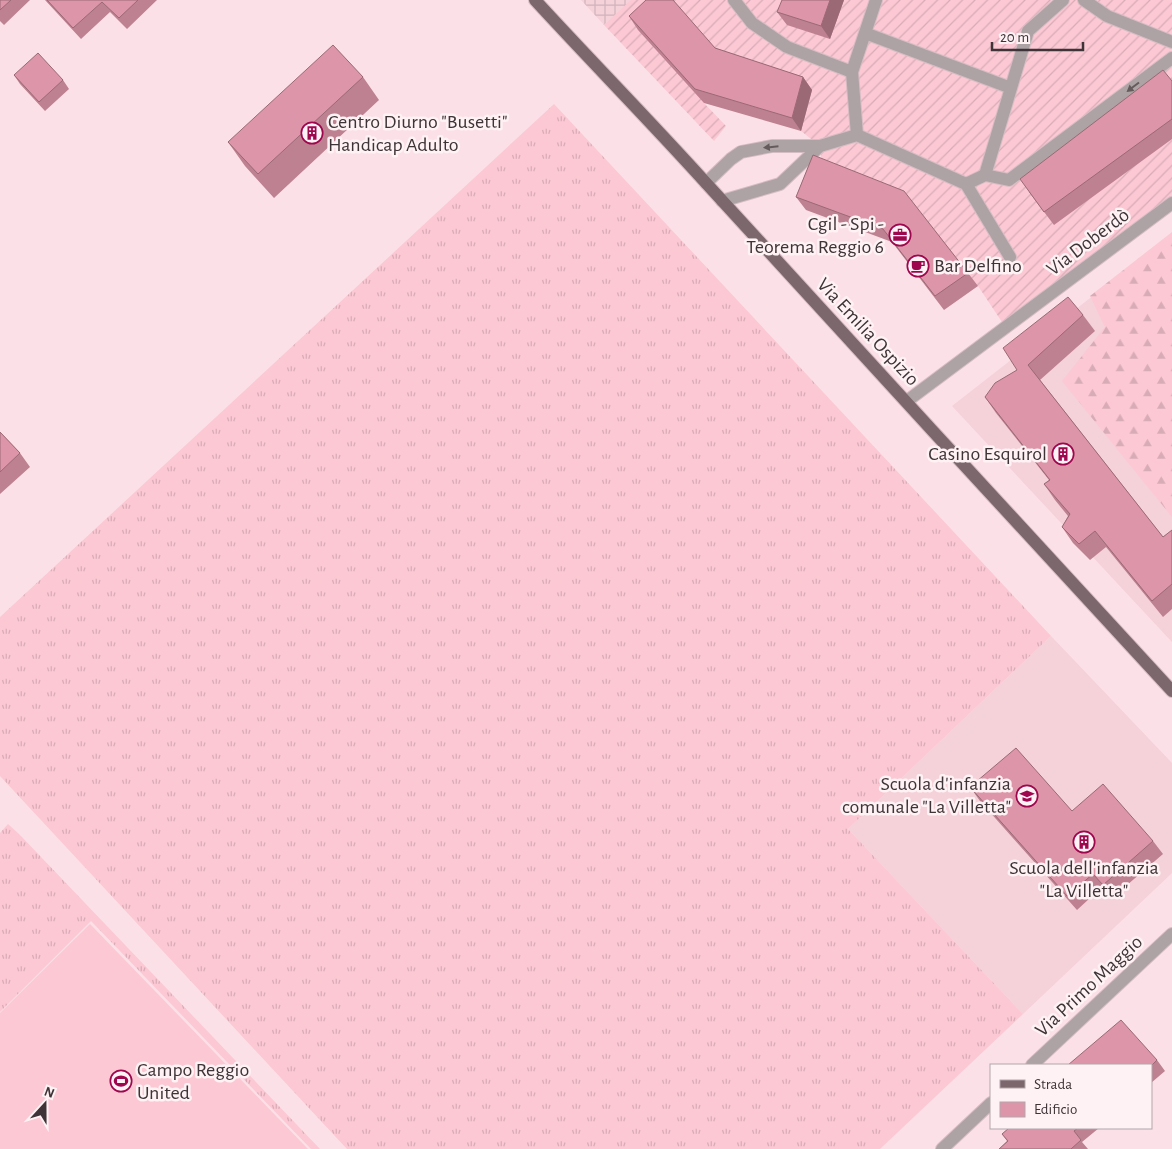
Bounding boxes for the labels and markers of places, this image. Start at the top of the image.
place label: Centro Diurno "Busetti" Handicap Adulto [328,112,508,155]
building icon: Centro Diurno "Busetti" Handicap Adulto [300,121,324,145]
place label: Cgil - Spi - Teorema Reggio 6 [746,214,884,257]
office icon: Cgil - Spi - Teorema Reggio 6 [888,223,912,247]
cafe icon: Bar Delfino [906,254,930,278]
place label: Bar Delfino [934,256,1022,276]
building icon: Casino Esquirol [1051,442,1075,466]
place label: Casino Esquirol [928,444,1047,464]
place label: Scuola d'infanzia comunale "La Villetta" [842,774,1011,817]
school or university icon: Scuola d'infanzia comunale "La Villetta" [1015,784,1039,808]
building icon: Scuola dell'infanzia "La Villetta" [1072,830,1096,854]
place label: Scuola dell'infanzia "La Villetta" [1009,858,1159,901]
place label: Campo Reggio United [137,1060,249,1103]
sports icon: Campo Reggio United [109,1069,133,1093]

